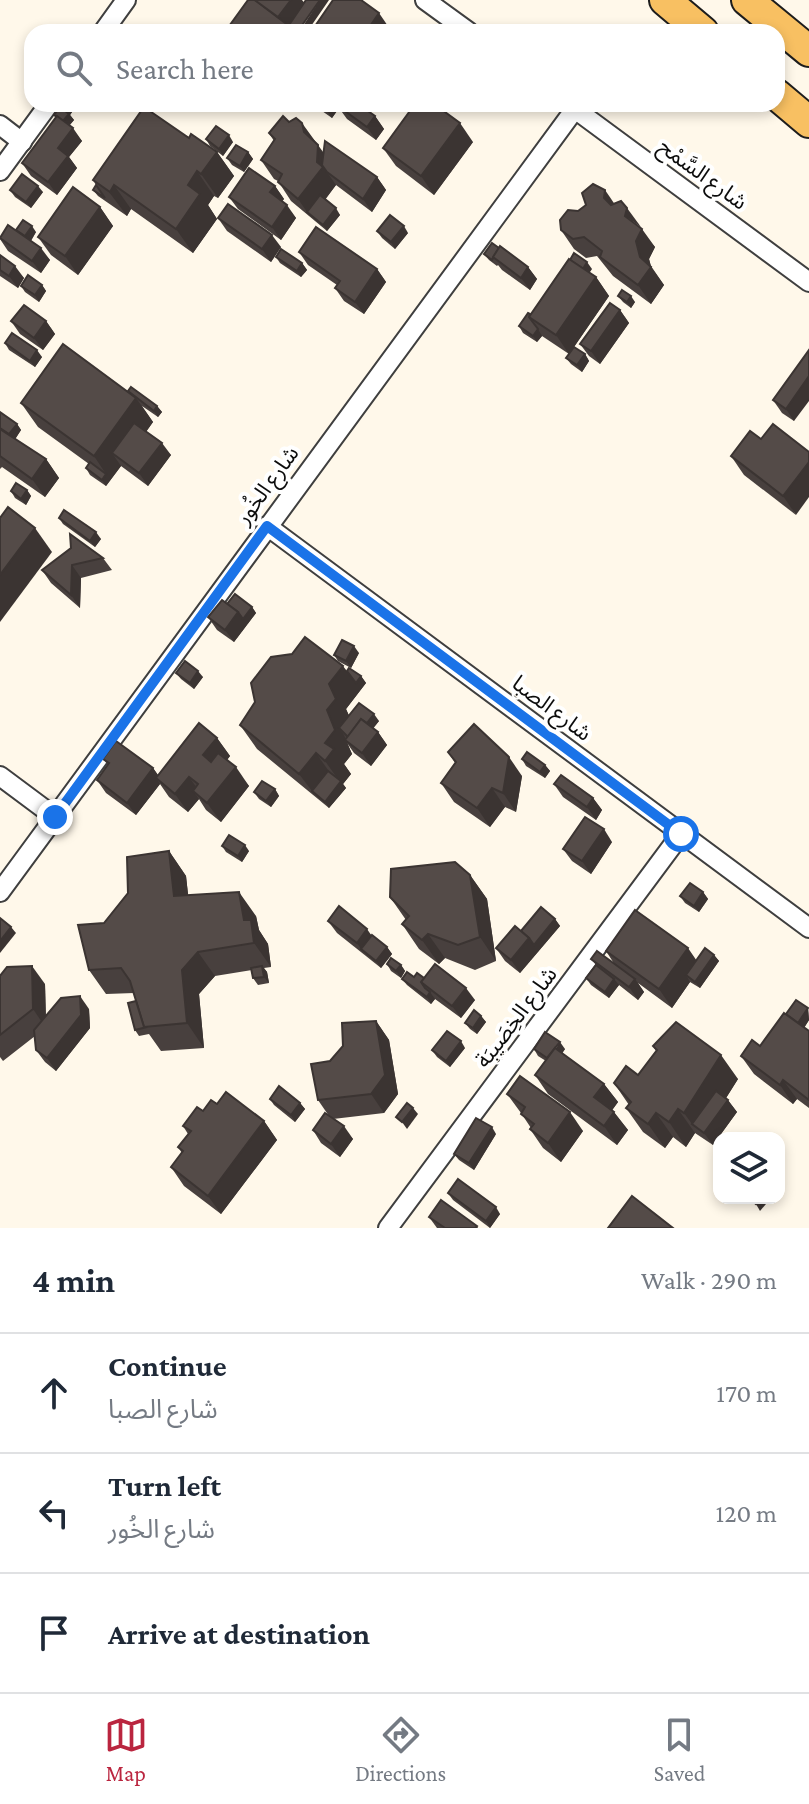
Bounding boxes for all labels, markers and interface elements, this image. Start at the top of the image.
search box [24,24,785,112]
icon: search [52,46,96,90]
text: Search here [116,52,254,85]
street label: شارع السَّمْح [651,133,752,218]
street label: شارع الخُور [230,441,307,532]
street label: شارع الصبا [505,670,597,749]
route end [37,799,73,835]
route start [663,816,699,852]
street label: شارع الخِصَيبَة [470,962,565,1075]
map controls [713,1132,785,1204]
button: layers [713,1132,785,1204]
text: 4 min [32,1262,115,1299]
text: Walk · 290 m [641,1266,777,1295]
text: Continue [108,1349,227,1382]
icon: ahead [32,1371,76,1415]
text: 170 m [716,1379,777,1408]
text: شارع الصبا [108,1395,218,1424]
text: Turn left [108,1469,221,1502]
icon: left [32,1491,76,1535]
text: 120 m [716,1499,777,1528]
text: شارع الخُور [108,1515,215,1544]
icon: arrive [32,1611,76,1655]
text: Arrive at destination [108,1617,370,1650]
tab: Map [104,1713,148,1786]
tab: Directions [355,1713,446,1786]
tab: Saved [654,1713,705,1786]

